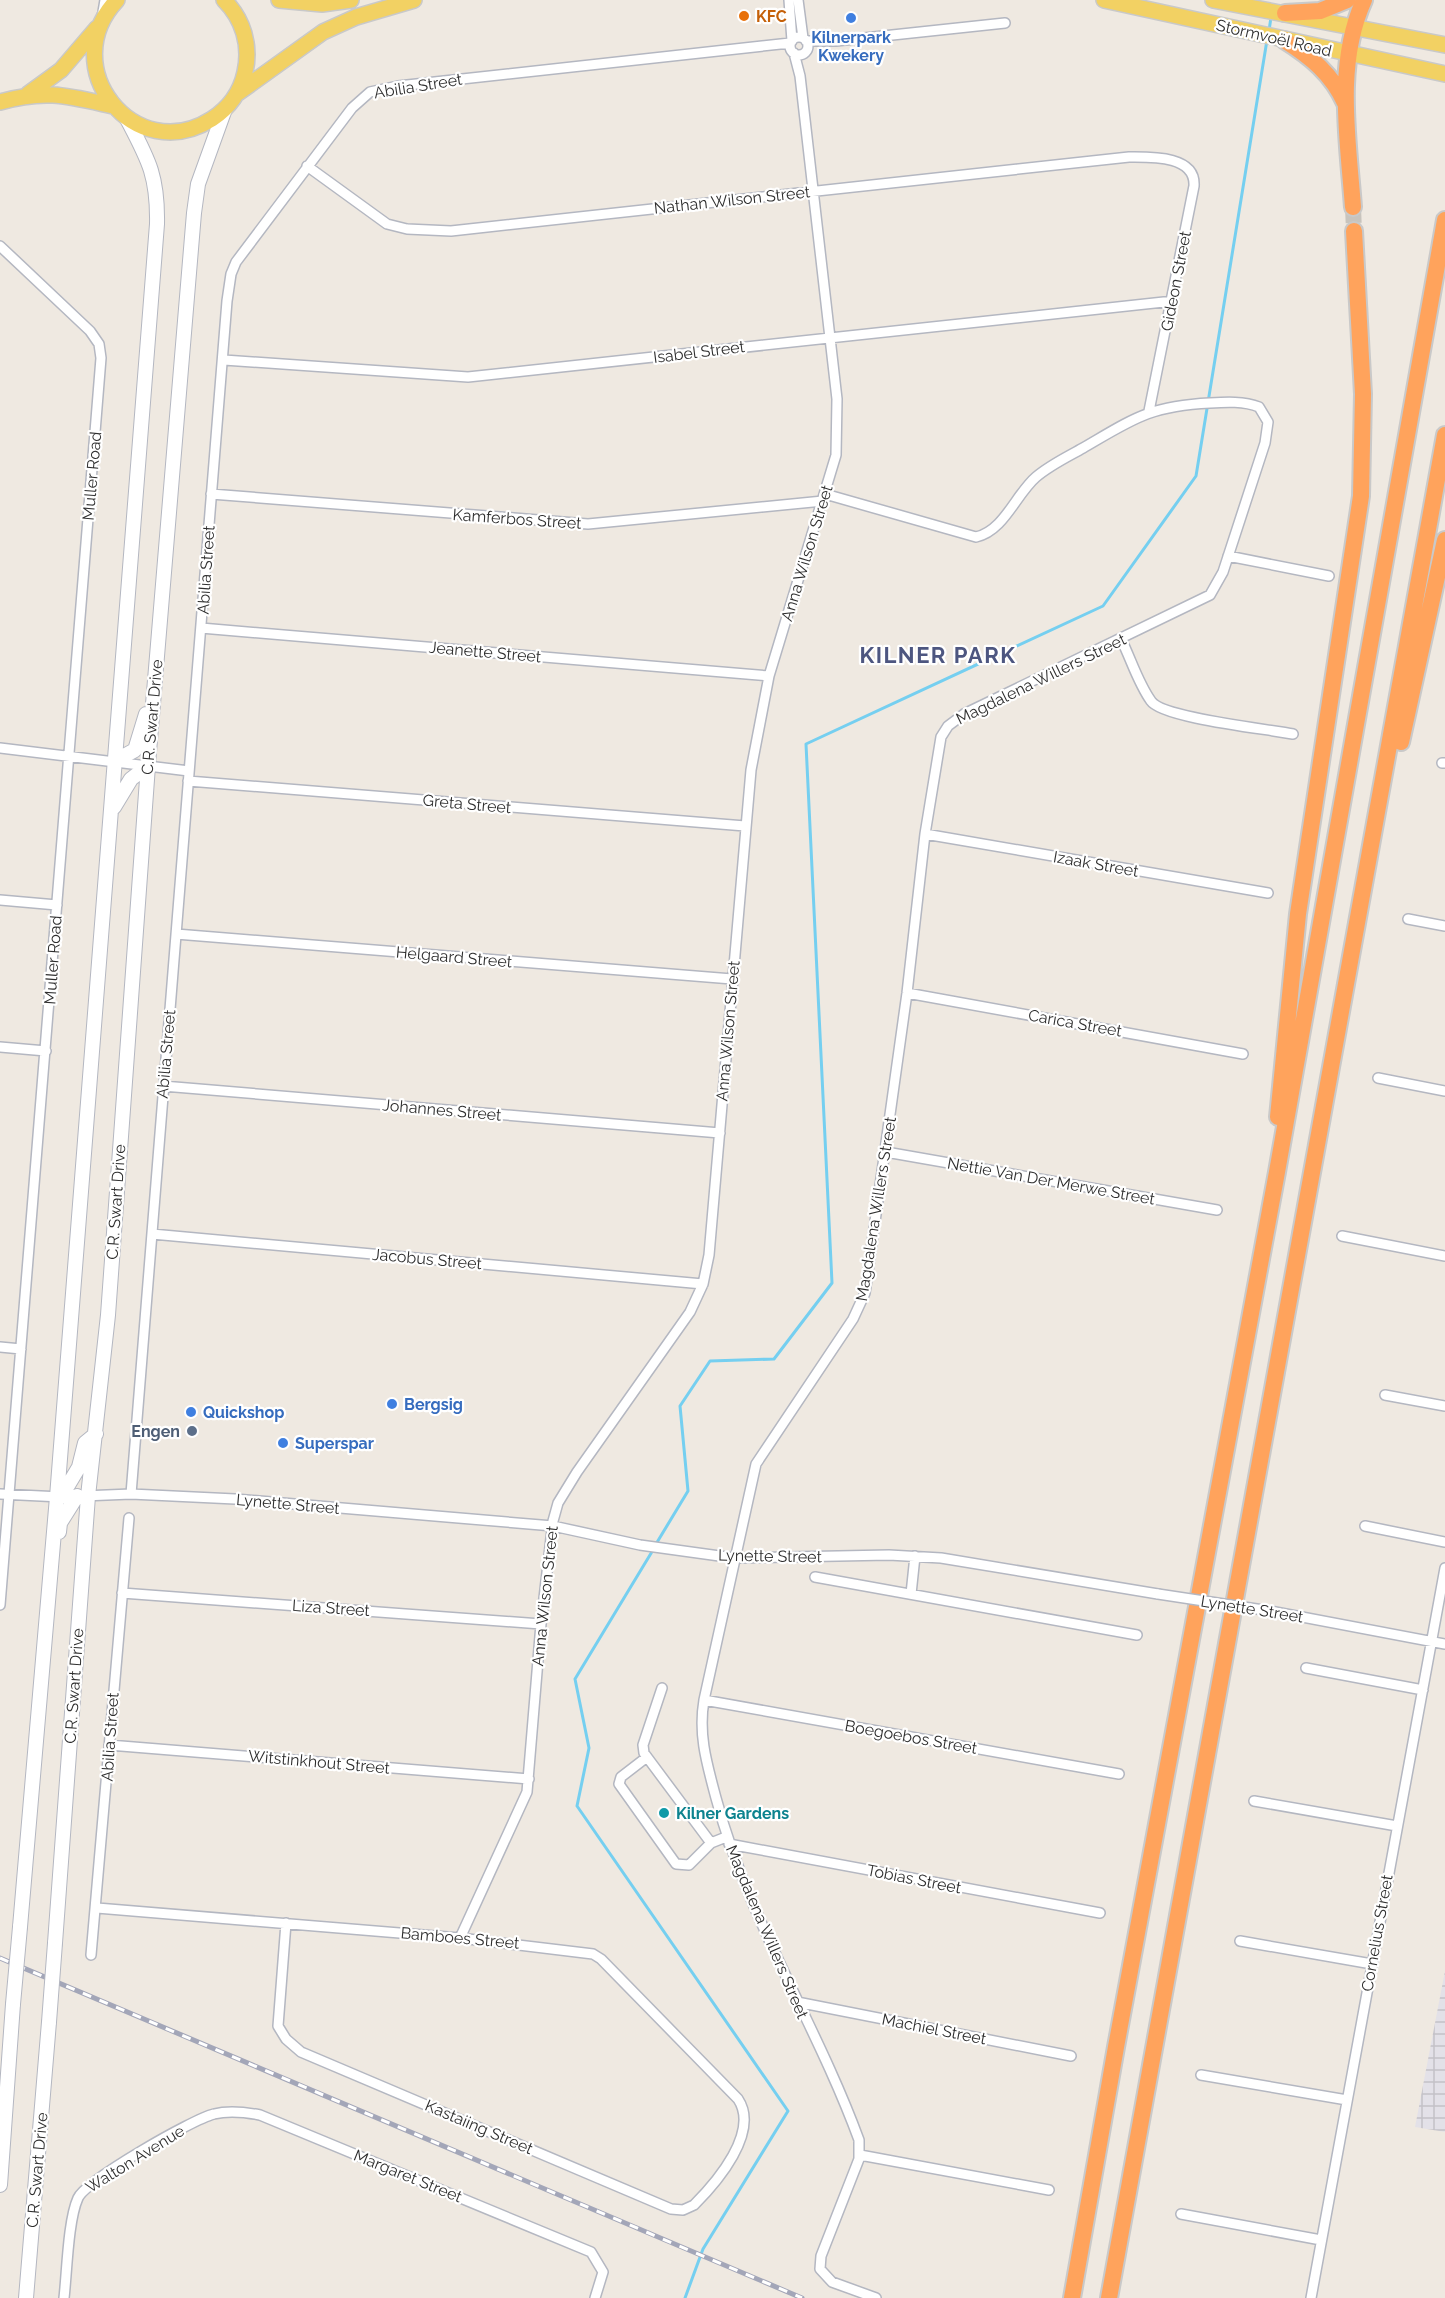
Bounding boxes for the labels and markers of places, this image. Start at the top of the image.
place label: KFC [756,7,787,26]
marker: KFC [737,9,751,23]
marker: Kilnerpark Kwekery [844,11,858,25]
place label: Kilnerpark Kwekery [811,28,891,65]
place label: Bergsig [404,1395,463,1414]
marker: Bergsig [385,1397,399,1411]
place label: Quickshop [203,1403,284,1422]
marker: Quickshop [184,1405,198,1419]
place label: Engen [131,1422,180,1441]
marker: Engen [185,1424,199,1438]
place label: Superspar [295,1434,374,1453]
marker: Superspar [276,1436,290,1450]
place label: Kilner Gardens [676,1804,789,1823]
marker: Kilner Gardens [657,1806,671,1820]

